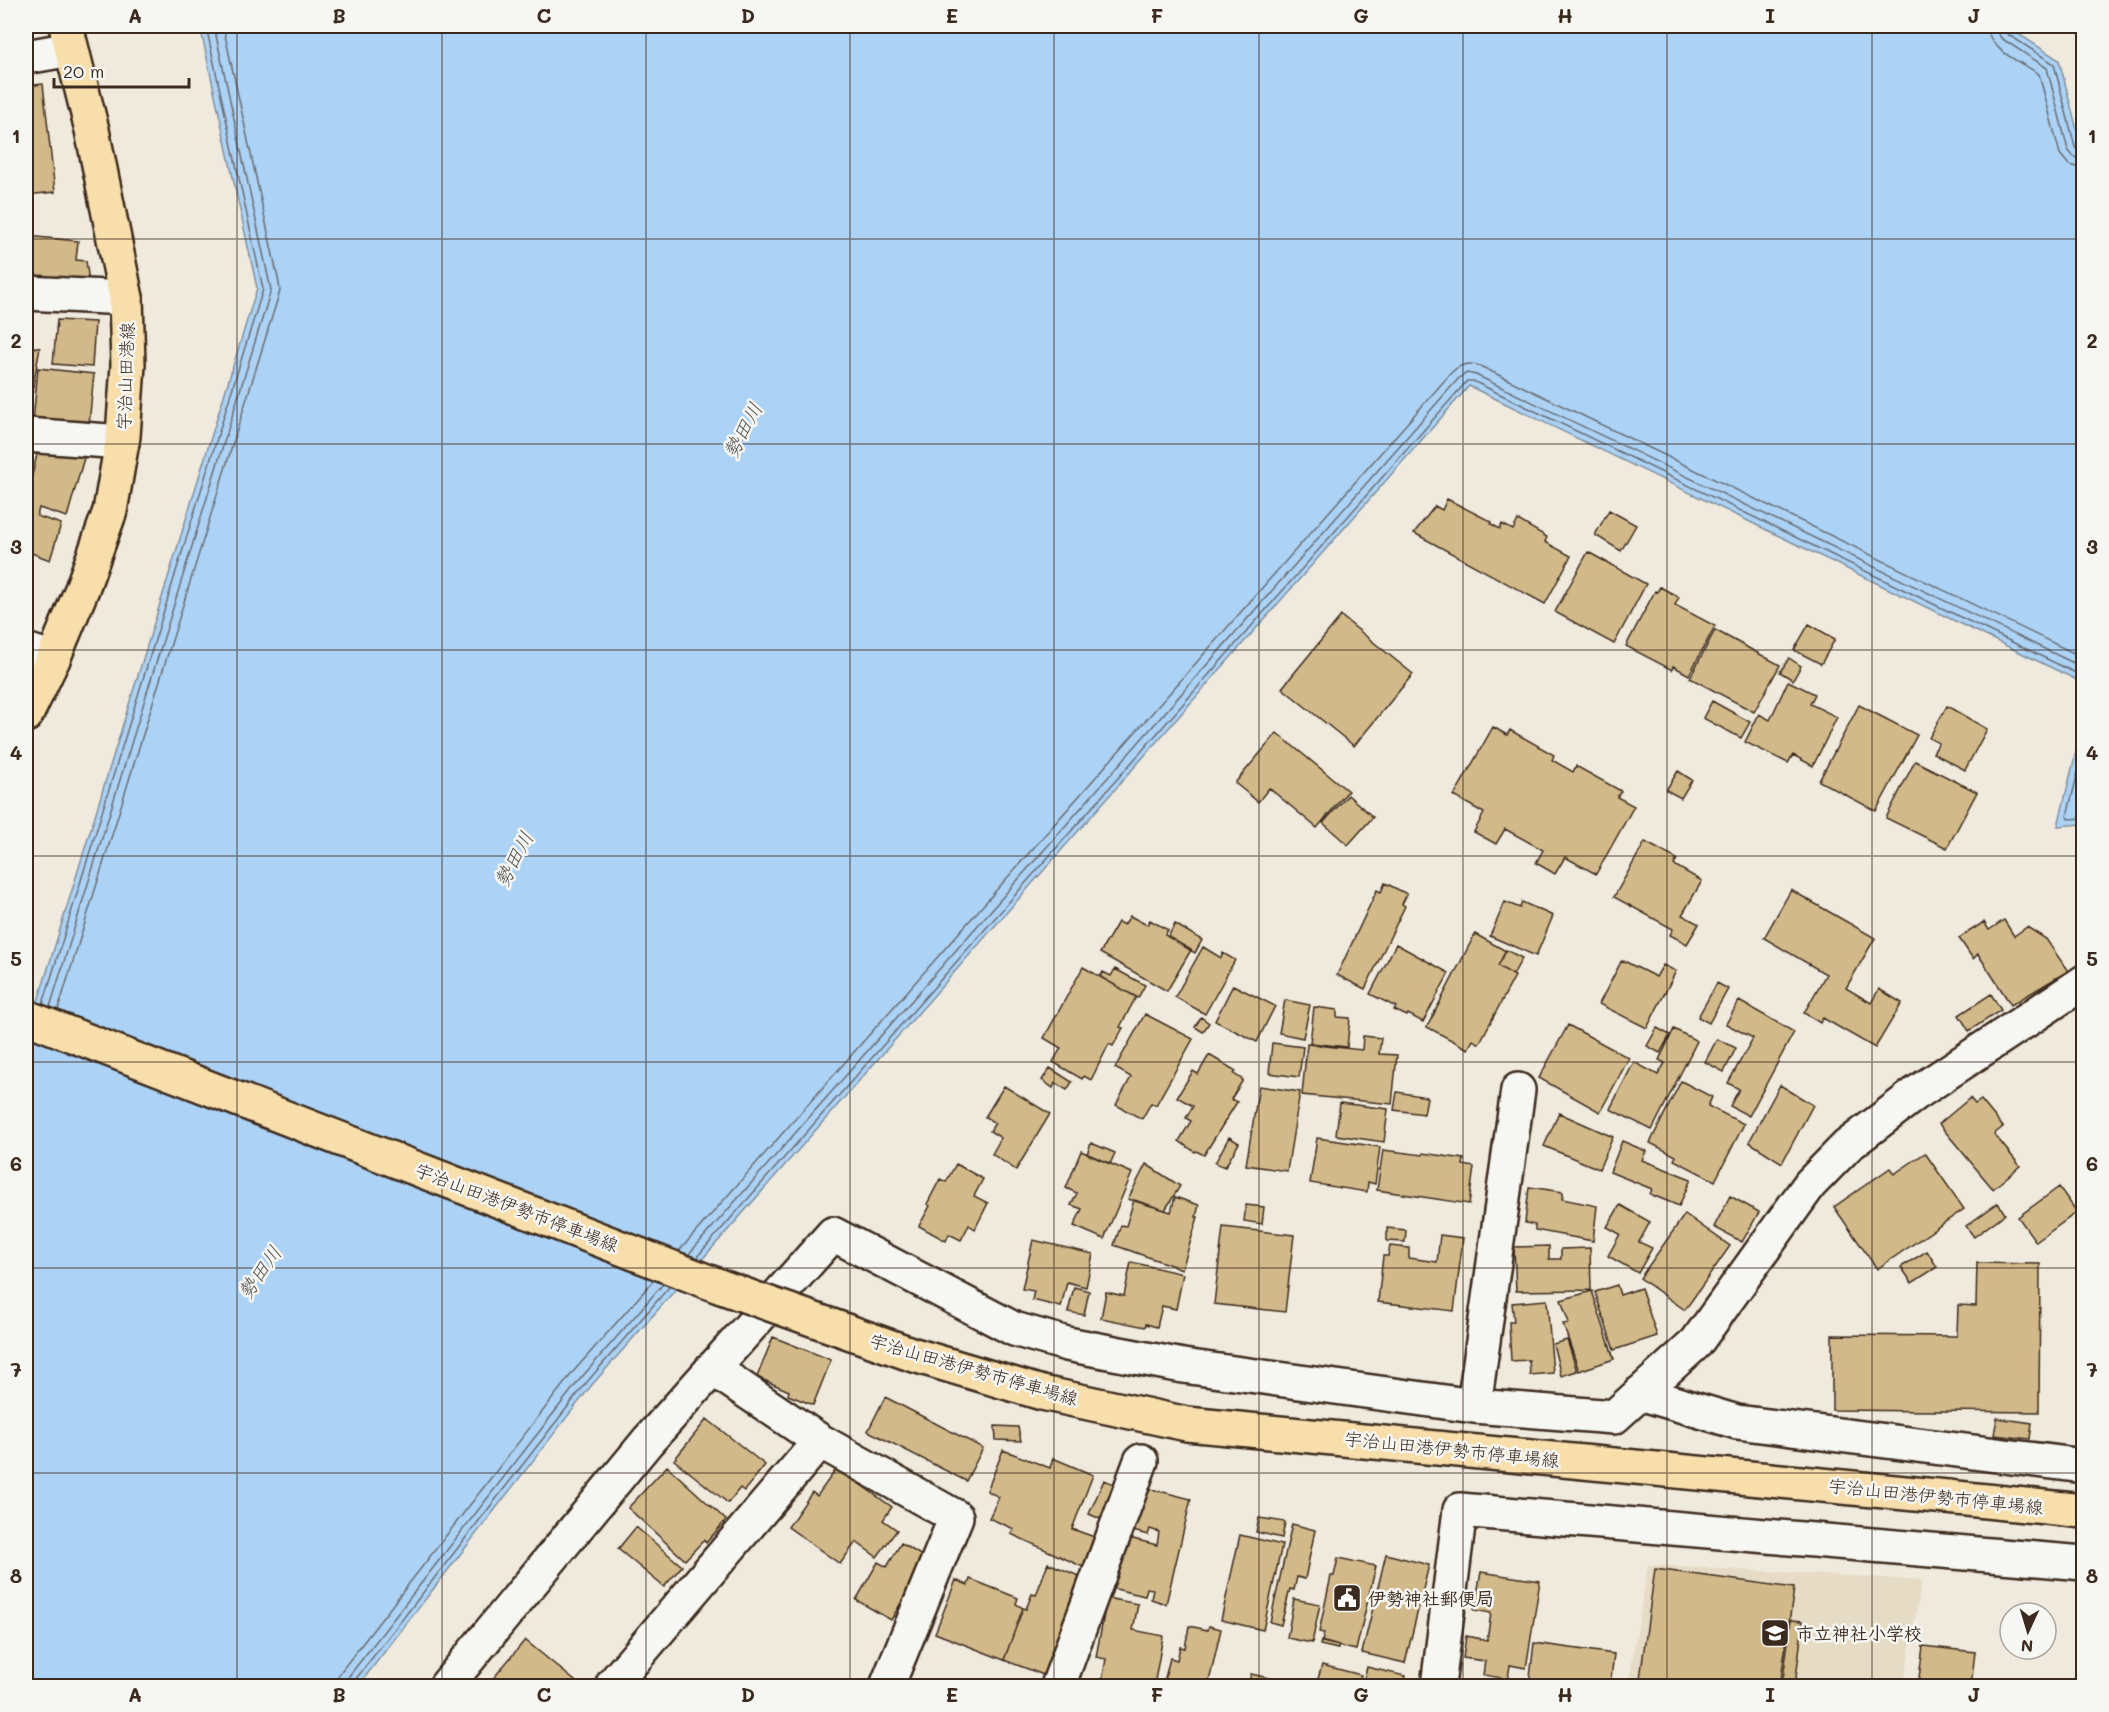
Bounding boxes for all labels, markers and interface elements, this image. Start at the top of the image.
text: A [128,2,142,28]
text: B [332,2,346,28]
text: C [537,2,552,28]
text: D [741,2,755,28]
text: E [946,2,958,28]
text: F [1151,2,1164,28]
text: G [1353,2,1369,28]
text: H [1557,2,1573,28]
text: I [1765,2,1775,28]
text: J [1967,2,1981,28]
scale bar [54,51,189,89]
text: 20 m [63,59,104,83]
text: 1 [12,122,20,148]
text: 1 [2088,122,2096,148]
street label: 宇治山田港線 [111,322,139,430]
text: 2 [10,327,22,353]
text: 2 [2086,327,2098,353]
water label: 勢田川 [716,397,768,463]
text: 3 [10,533,22,559]
text: 3 [2086,533,2098,559]
text: 4 [10,739,23,765]
text: 4 [2086,739,2099,765]
water label: 勢田川 [487,826,539,892]
text: 5 [10,945,22,971]
text: 5 [2086,945,2098,971]
text: 6 [10,1150,22,1176]
text: 6 [2086,1150,2098,1176]
street label: 宇治山田港伊勢市停車場線 [412,1157,622,1257]
water label: 勢田川 [231,1240,287,1304]
street label: 宇治山田港伊勢市停車場線 [867,1328,1081,1410]
text: 7 [10,1356,22,1382]
text: 7 [2086,1356,2098,1382]
street label: 宇治山田港伊勢市停車場線 [1343,1426,1561,1472]
street label: 宇治山田港伊勢市停車場線 [1827,1473,2045,1519]
text: 8 [10,1562,22,1588]
text: 8 [2086,1562,2098,1588]
public building icon: 伊勢神社郵便局 [1331,1582,1363,1614]
place label: 伊勢神社郵便局 [1368,1586,1494,1610]
north arrow [1998,1601,2058,1661]
school or university icon: 市立神社小学校 [1759,1617,1791,1649]
place label: 市立神社小学校 [1796,1621,1922,1645]
text: N [2020,1636,2034,1657]
text: A [128,1681,142,1707]
text: B [332,1681,346,1707]
text: C [537,1681,552,1707]
text: D [741,1681,755,1707]
text: E [946,1681,958,1707]
text: F [1151,1681,1164,1707]
text: G [1353,1681,1369,1707]
text: H [1557,1681,1573,1707]
text: I [1765,1681,1775,1707]
text: J [1967,1681,1981,1707]

